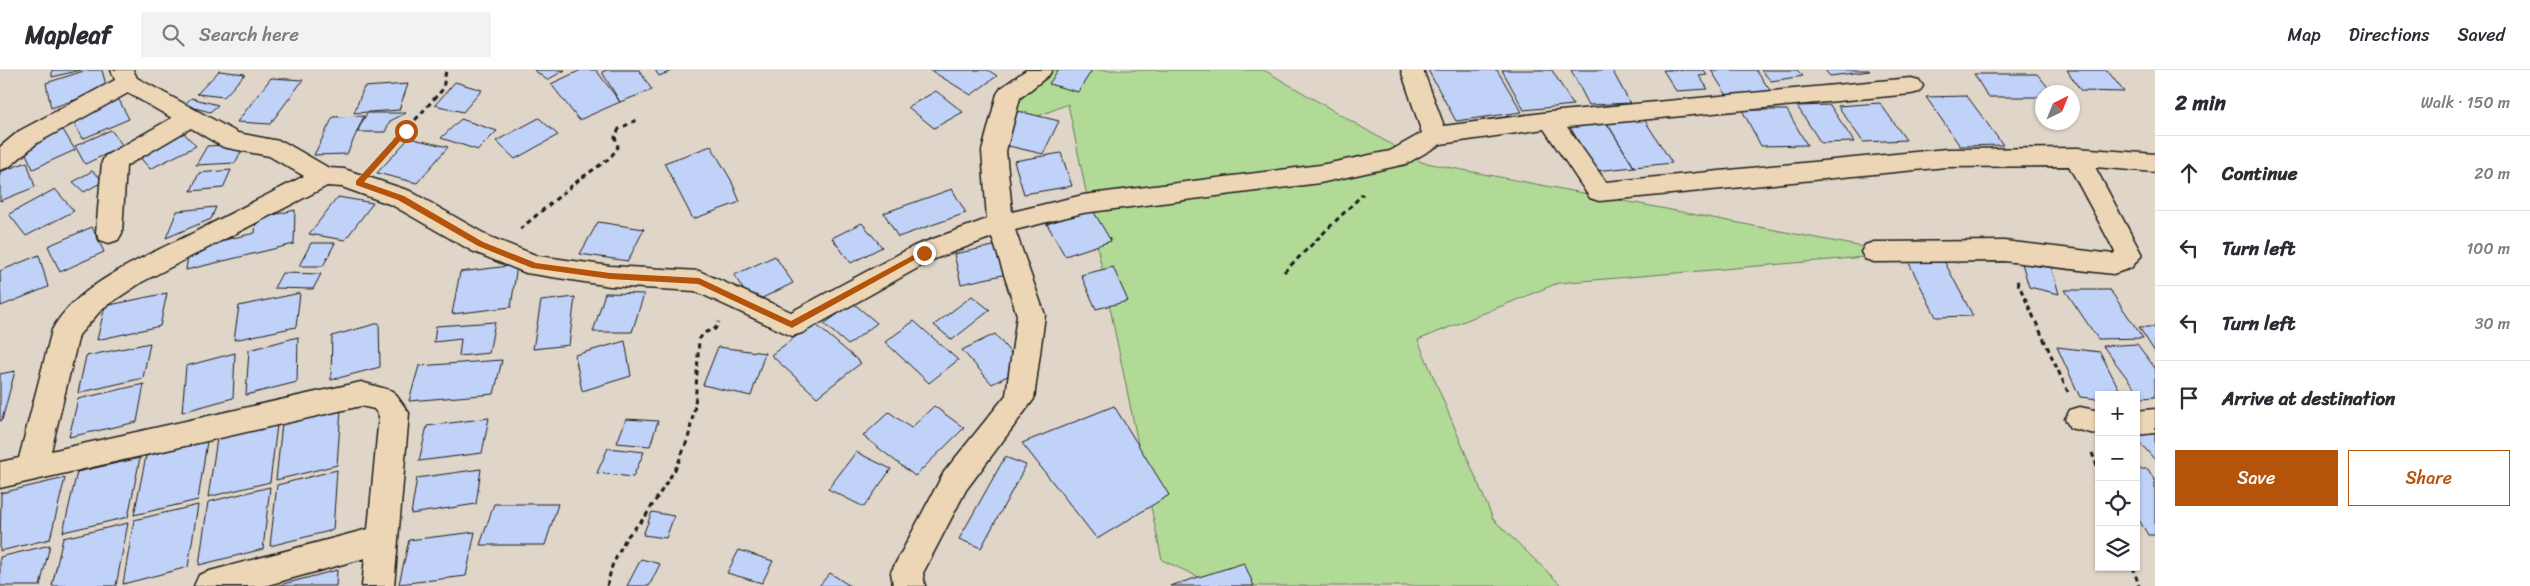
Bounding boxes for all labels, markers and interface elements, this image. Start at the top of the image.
search box [141,12,491,57]
text: Mapleaf [25,14,111,56]
text: Search here [199,18,299,51]
text: Map [2288,19,2321,51]
text: Directions [2349,19,2430,51]
text: Saved [2458,19,2505,51]
icon: search [159,21,187,49]
text: 2 min [2175,84,2226,122]
north arrow [2035,85,2080,130]
text: Walk · 150 m [2421,88,2510,117]
route start [395,120,418,143]
text: Continue [2222,157,2298,190]
icon: ahead [2175,159,2203,187]
text: 20 m [2474,159,2510,188]
text: Turn left [2222,232,2295,265]
icon: left [2175,234,2203,262]
text: 100 m [2466,234,2510,263]
route end [913,242,936,265]
text: Turn left [2222,307,2295,340]
icon: left [2175,309,2203,337]
text: 30 m [2475,309,2510,338]
text: Arrive at destination [2222,382,2395,415]
icon: arrive [2175,384,2203,412]
map controls [2095,391,2140,571]
button: + [2095,391,2140,436]
button: − [2095,436,2140,481]
button: Save [2175,450,2338,506]
button: Share [2348,450,2510,506]
button: locate [2095,481,2140,526]
button: layers [2095,526,2140,571]

